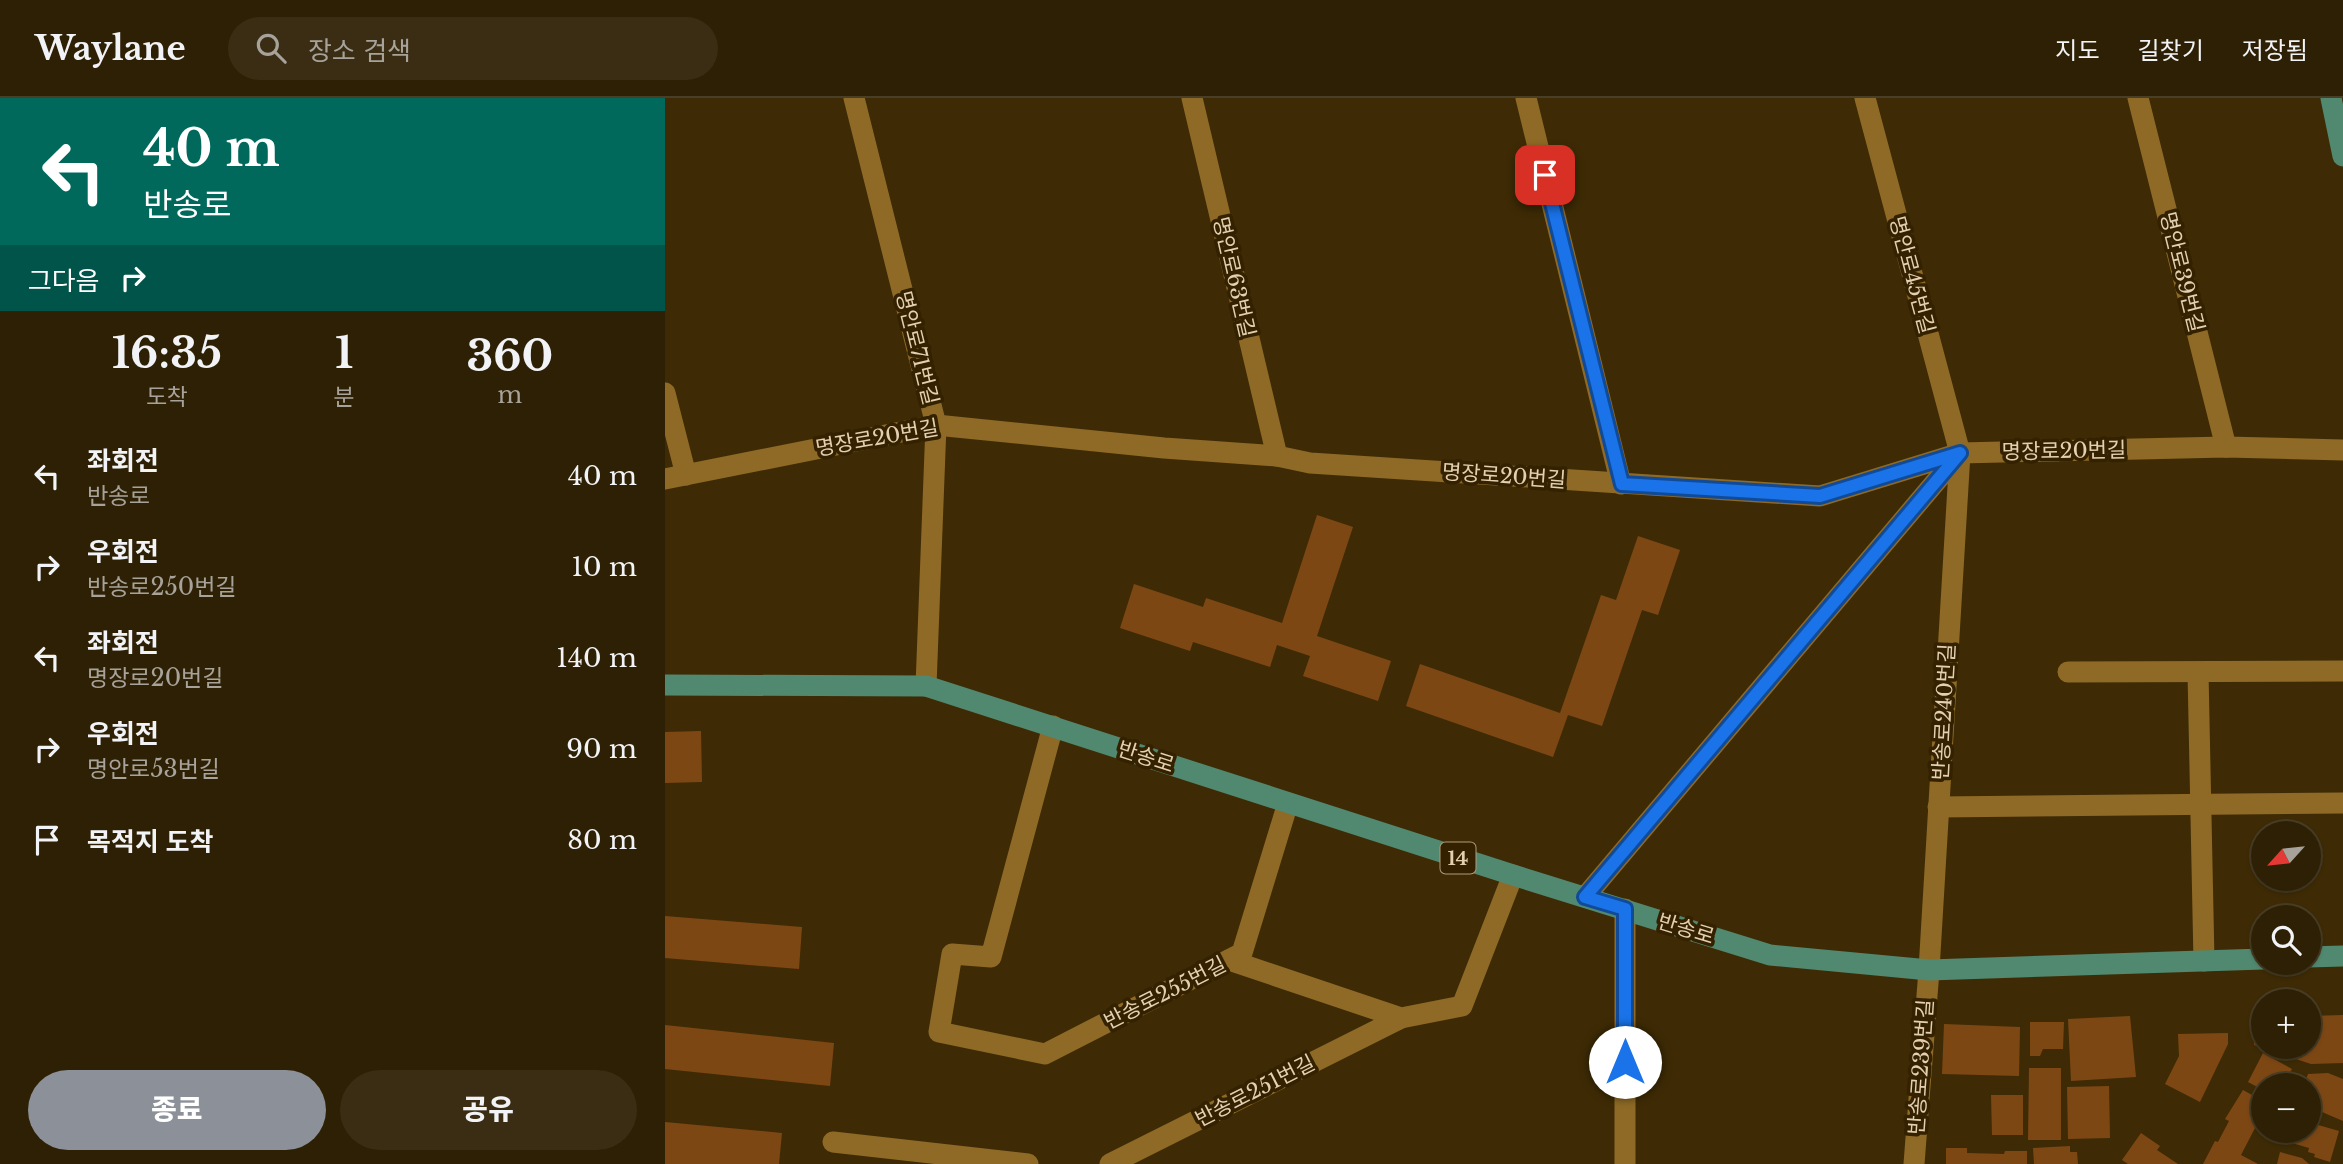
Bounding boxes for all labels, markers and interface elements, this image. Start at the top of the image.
search box [228,17,718,80]
text: Waylane [35,28,186,69]
icon: search [252,29,290,67]
text: 장소 검색 [308,35,411,67]
text: 지도 [2055,36,2100,65]
text: 길찾기 [2138,36,2204,65]
text: 저장됨 [2242,36,2308,65]
text: 40 m [143,118,280,179]
icon: left [28,126,119,217]
pin [1515,145,1575,205]
icon: arrive [1526,156,1564,194]
text: 반송로 [143,185,231,225]
street label: 명안로39번길 [2155,209,2209,335]
street label: 명안로45번길 [1884,213,1940,337]
street label: 명안로63번길 [1207,214,1261,340]
icon: right [114,259,152,297]
text: 그다음 [28,265,100,297]
street label: 명안로71번길 [890,288,944,408]
text: 16:35 [112,327,222,379]
text: 1 [335,327,353,379]
text: 360 [467,330,553,382]
text: m [498,381,522,409]
text: 도착 [146,383,188,411]
text: 분 [334,383,355,411]
street label: 명장로20번길 [813,414,941,462]
street label: 명장로20번길 [2002,437,2126,465]
text: 좌회전 [87,445,159,477]
icon: left [28,457,66,495]
street label: 명장로20번길 [1441,459,1567,493]
text: 40 m [568,460,637,492]
text: 반송로 [87,482,150,510]
text: 우회전 [87,536,159,568]
icon: right [28,548,66,586]
text: 10 m [571,551,637,583]
text: 반송로250번길 [87,573,236,601]
text: 좌회전 [87,627,159,659]
icon: left [28,639,66,677]
text: 140 m [556,642,637,674]
street label: 반송로240번길 [1927,643,1961,781]
text: 명장로20번길 [87,664,223,692]
text: 우회전 [87,718,159,750]
icon: right [28,730,66,768]
text: 90 m [566,733,637,765]
street label: 반송로 [1114,736,1178,778]
text: 명안로53번길 [87,755,220,783]
icon: arrive [28,821,66,859]
north arrow [2251,821,2321,891]
map controls [2251,821,2321,1143]
text: 80 m [567,824,637,856]
text: 목적지 도착 [87,826,214,858]
road number: 14 [1441,842,1475,874]
button: search [2251,905,2321,975]
street label: 반송로 [1654,908,1718,950]
street label: 반송로255번길 [1100,951,1230,1035]
button: + [2251,989,2321,1059]
street label: 반송로239번길 [1903,998,1939,1136]
position arrow [1588,1025,1662,1099]
street label: 반송로251번길 [1191,1050,1319,1132]
button: 종료 [28,1070,326,1150]
button: 공유 [340,1070,637,1150]
button: − [2251,1073,2321,1143]

